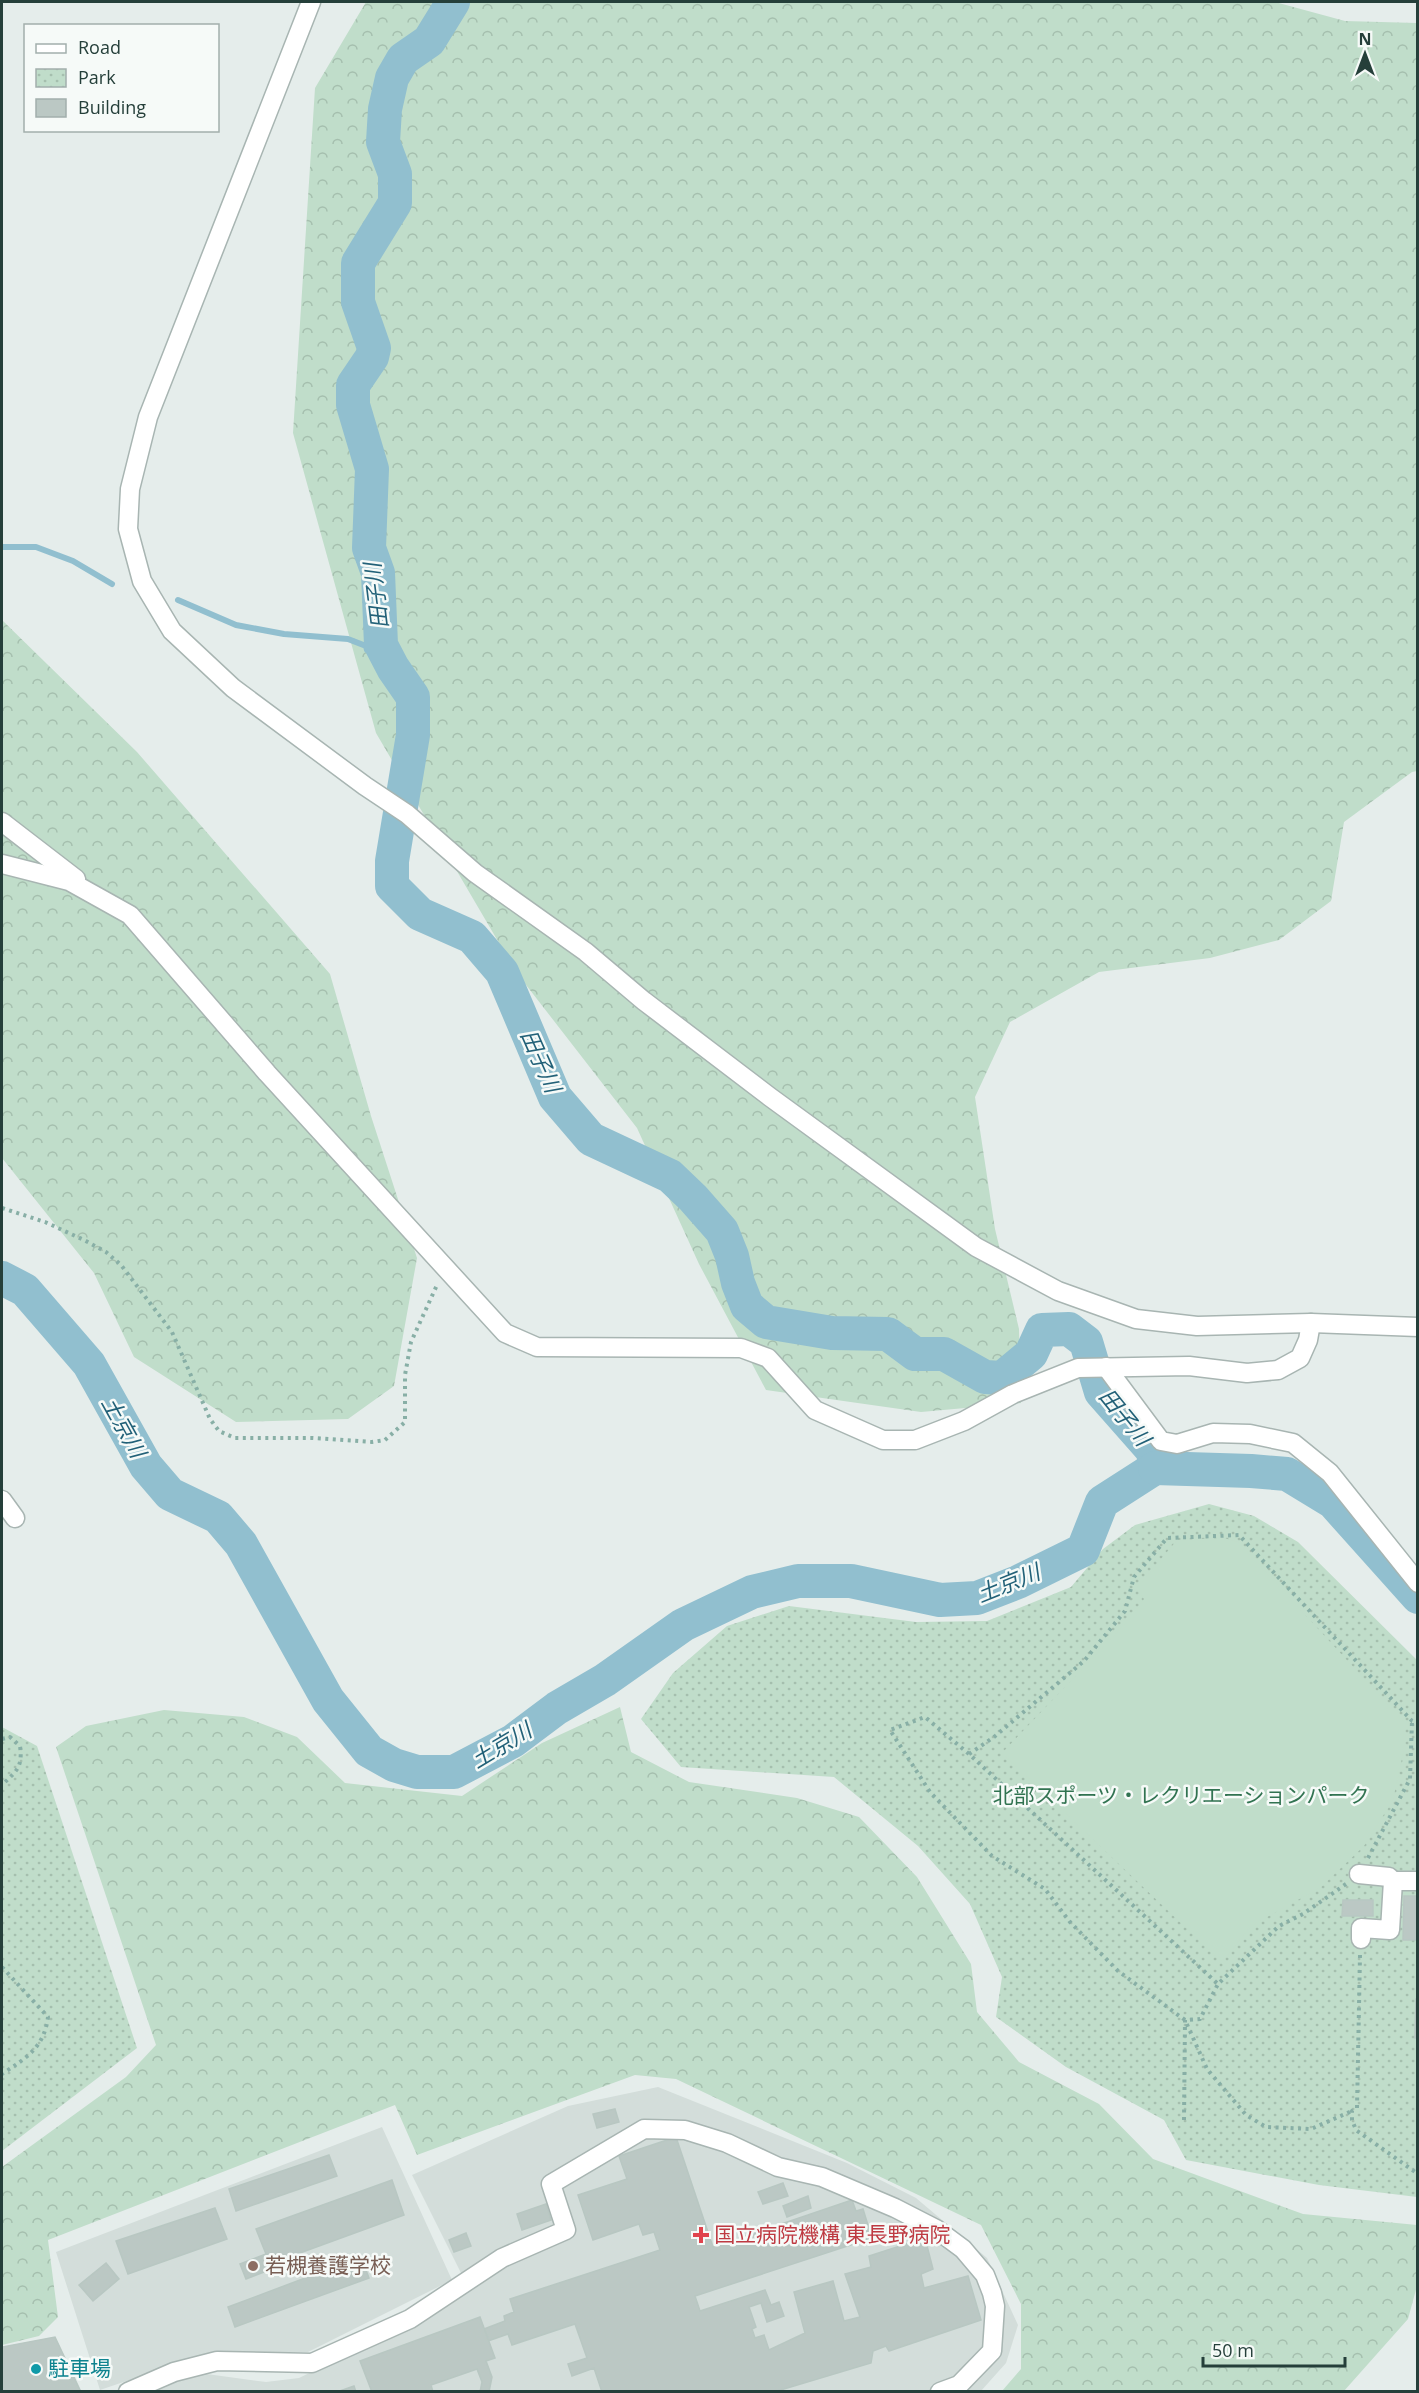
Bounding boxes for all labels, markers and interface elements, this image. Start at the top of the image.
legend [24,24,219,132]
north arrow [1335,24,1395,84]
text: N [1358,28,1372,50]
text: Road [78,35,121,59]
text: Park [78,65,116,89]
text: Building [78,95,146,119]
water label: 田子川 [356,560,394,631]
water label: 田子川 [515,1024,570,1099]
water label: 田子川 [1093,1381,1159,1453]
water label: 土京川 [96,1390,155,1464]
water label: 土京川 [971,1555,1046,1608]
water label: 土京川 [464,1713,538,1774]
park label: 北部スポーツ・レクリエーションパーク [992,1781,1370,1809]
place label: 国立病院機構 東長野病院 [714,2220,950,2248]
marker: 国立病院機構 東長野病院 [692,2226,710,2244]
place label: 若槻養護学校 [265,2251,391,2279]
marker: 若槻養護学校 [246,2259,260,2273]
scale bar [1203,2330,1346,2368]
text: 50 m [1212,2338,1254,2362]
place label: 駐車場 [48,2354,111,2382]
marker: 駐車場 [29,2362,43,2376]

